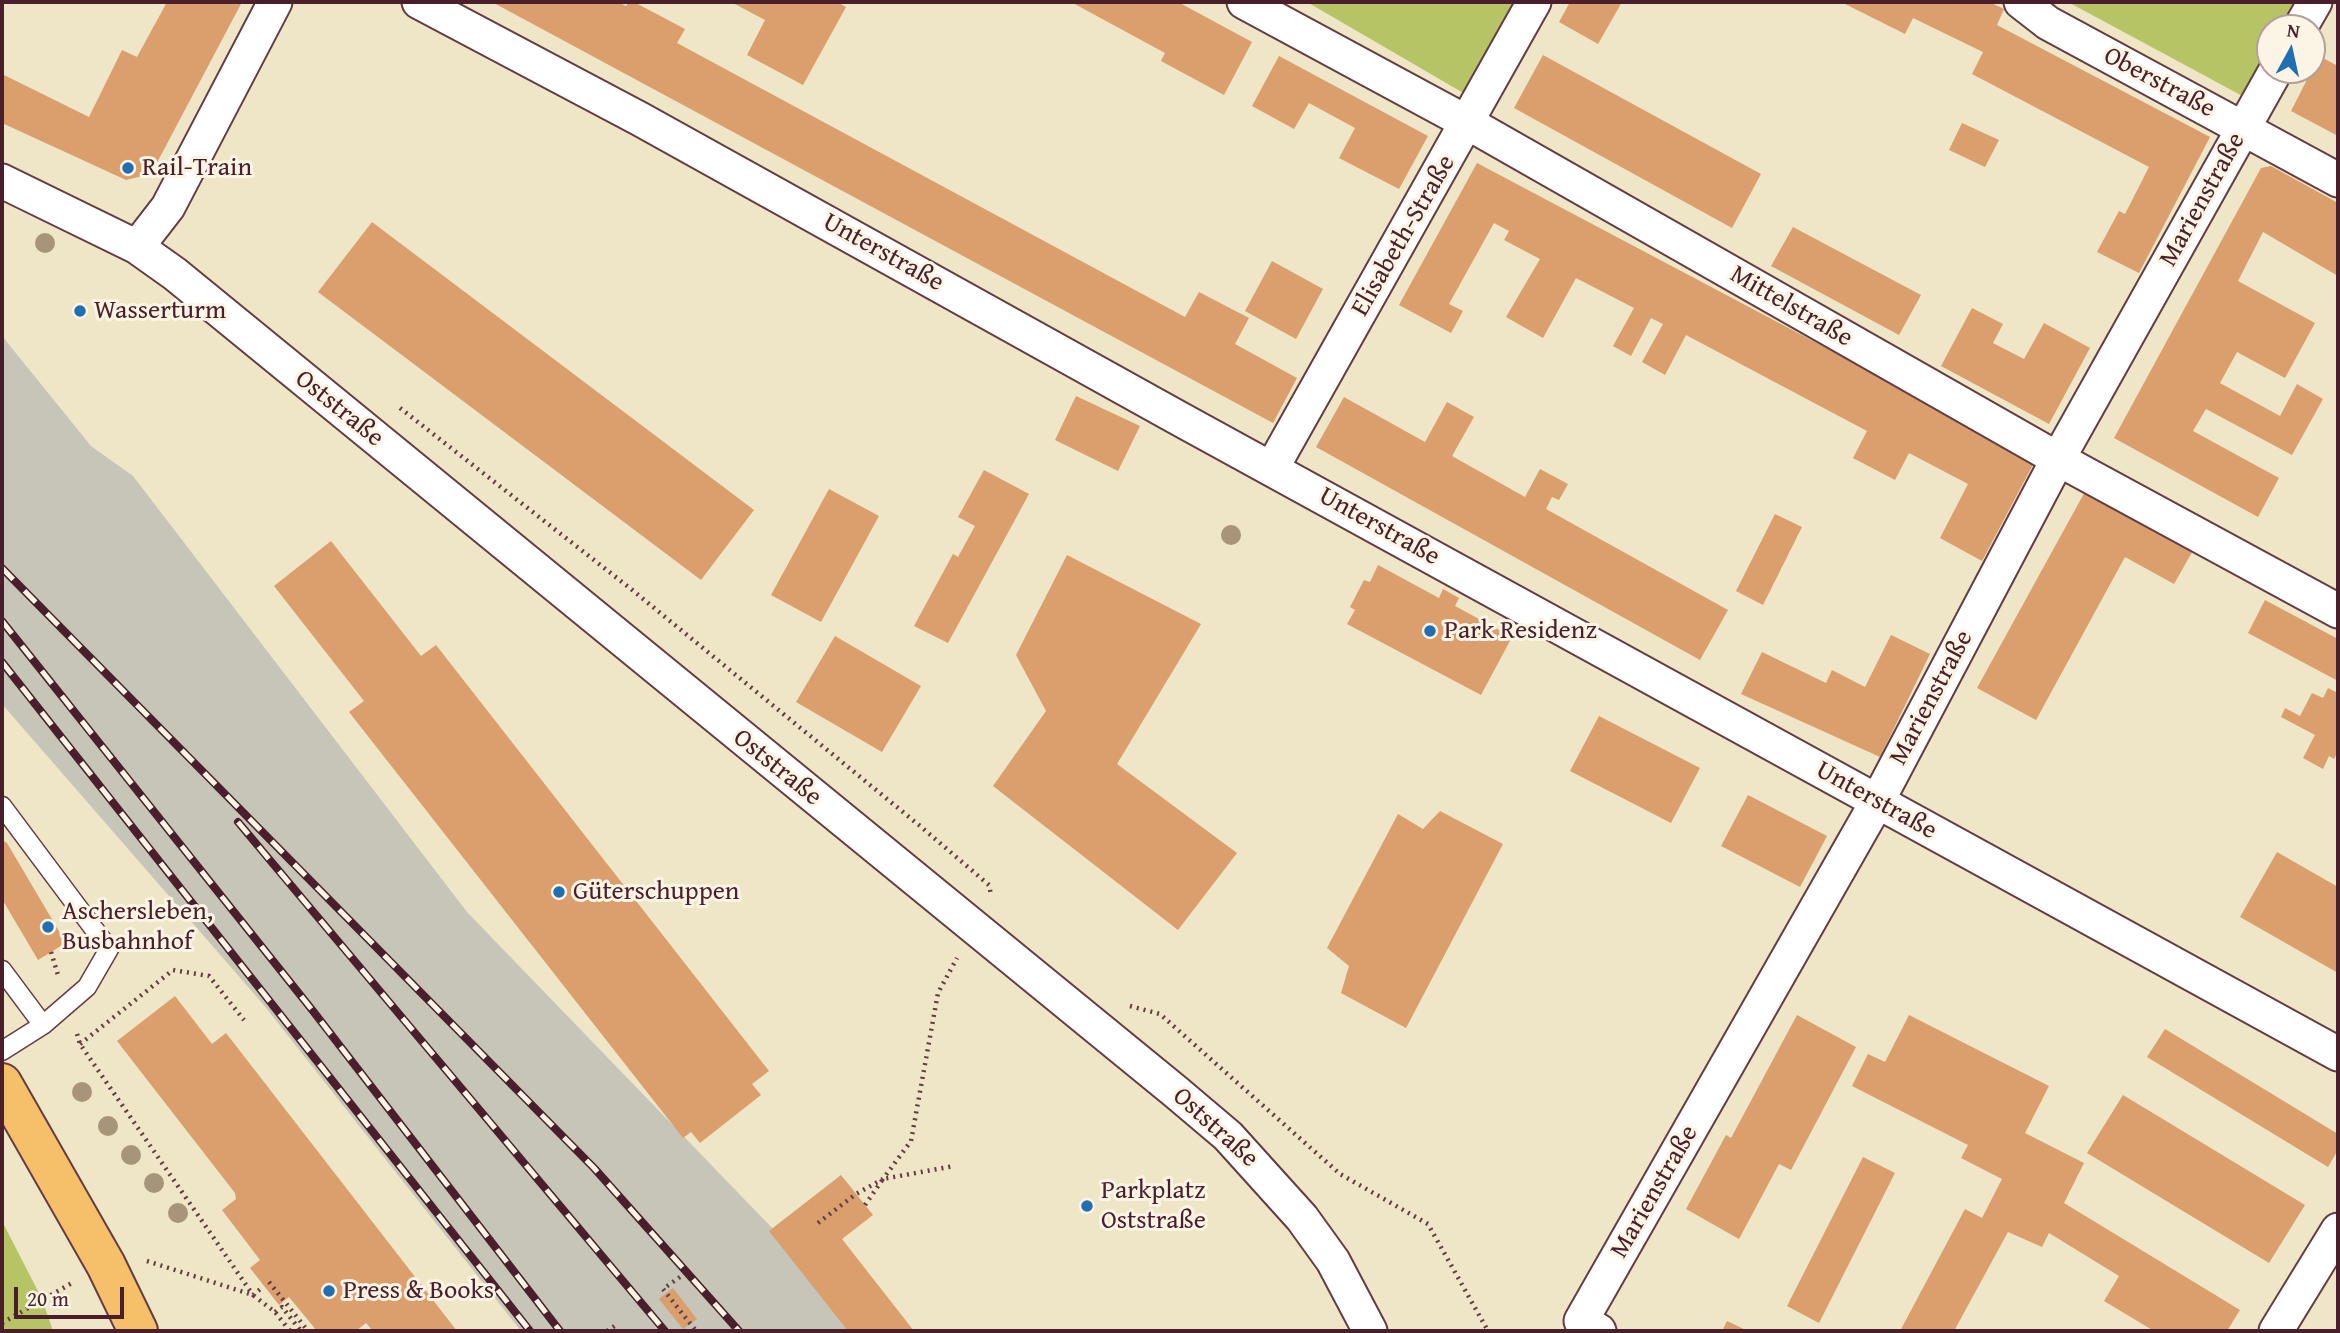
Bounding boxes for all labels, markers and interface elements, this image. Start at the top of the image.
north arrow [2256,14,2326,84]
text: N [2285,15,2302,45]
street label: Oberstraße [2098,41,2220,125]
street label: Marienstraße [2153,128,2253,272]
street label: Elisabeth-Straße [1345,150,1463,322]
place label: Rail-Train [142,152,252,184]
marker: Rail-Train [120,160,136,176]
street label: Unterstraße [817,207,949,299]
street label: Mittelstraße [1724,259,1858,355]
place label: Wasserturm [94,295,226,327]
marker: Wasserturm [72,303,88,319]
street label: Oststraße [288,364,390,454]
street label: Unterstraße [1313,481,1445,573]
place label: Park Residenz [1444,615,1597,647]
marker: Park Residenz [1422,623,1438,639]
street label: Marienstraße [1883,625,1981,771]
street label: Oststraße [726,723,828,813]
street label: Unterstraße [1810,755,1942,847]
place label: Güterschuppen [573,876,739,908]
marker: Güterschuppen [551,884,567,900]
place label: Aschersleben, Busbahnhof [62,896,213,958]
marker: Aschersleben, Busbahnhof [40,919,56,935]
street label: Oststraße [1166,1081,1264,1175]
street label: Marienstraße [1604,1120,1706,1264]
place label: Parkplatz Oststraße [1101,1175,1206,1236]
marker: Parkplatz Oststraße [1079,1198,1095,1214]
scale bar [18,1274,128,1318]
place label: Press & Books [343,1275,494,1307]
text: 20 m [27,1283,69,1314]
marker: Press & Books [321,1283,337,1299]

